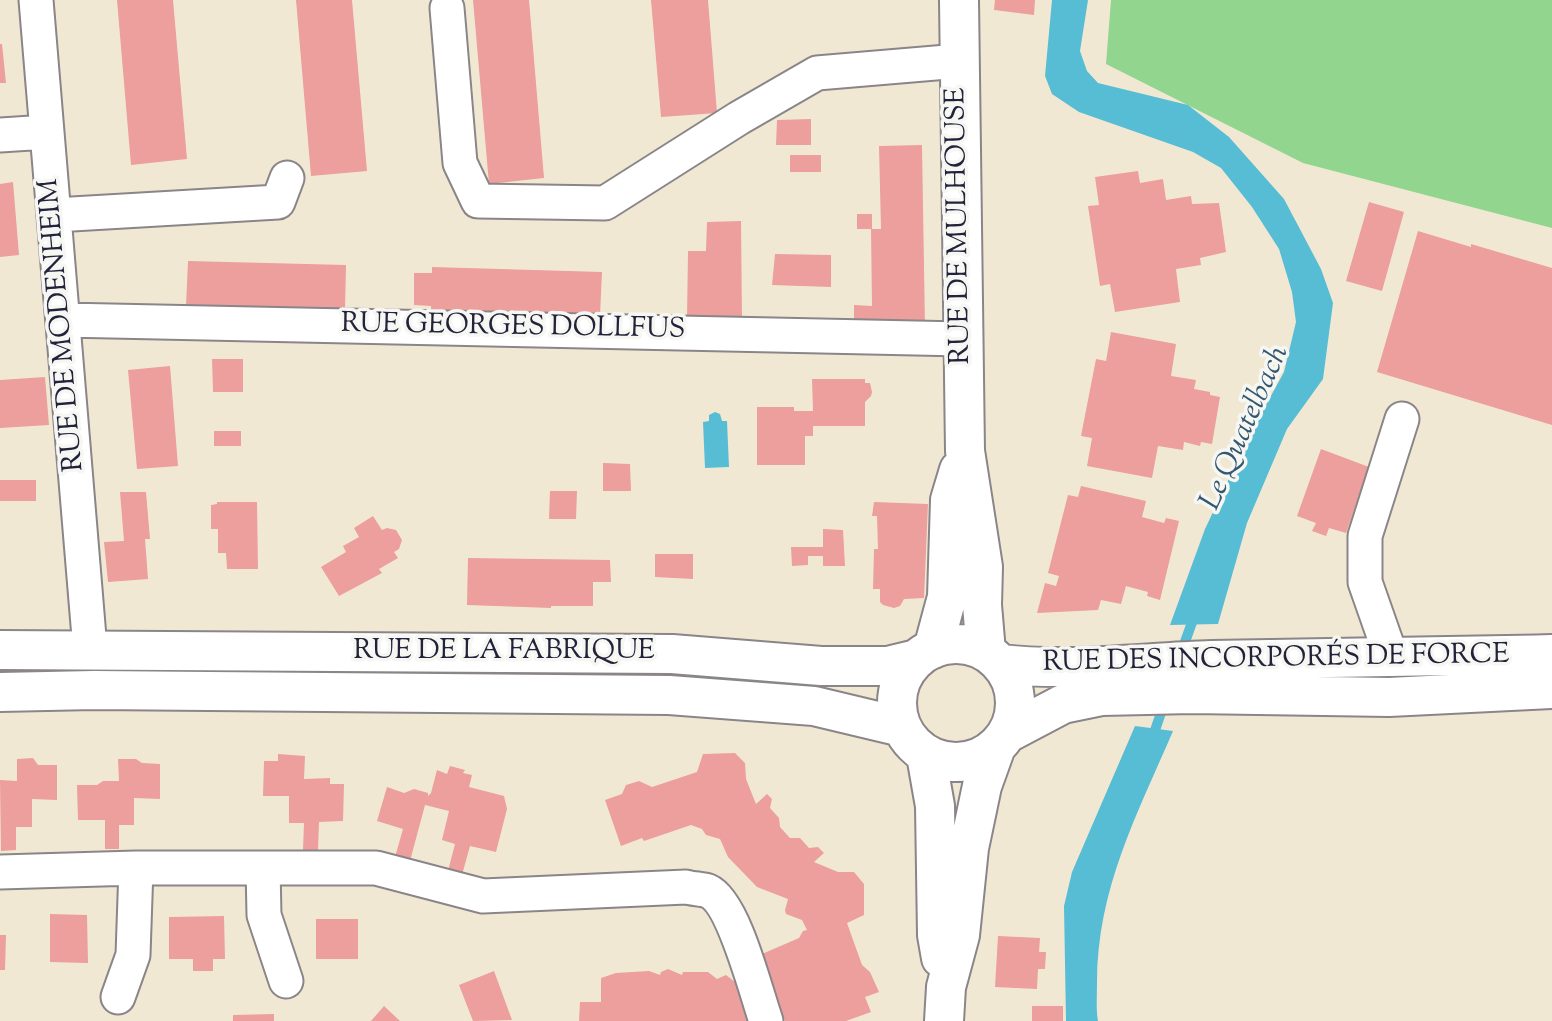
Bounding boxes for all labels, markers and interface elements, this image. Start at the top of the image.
street label: RUE DE MULHOUSE [942,87,980,365]
street label: RUE DE MODENHEIM [34,177,94,473]
street label: RUE GEORGES DOLLFUS [340,309,686,349]
water label: Le Quatelbach [1195,341,1299,517]
street label: RUE DE LA FABRIQUE [353,636,655,670]
street label: RUE DES INCORPORÉS DE FORCE [1042,640,1510,682]

